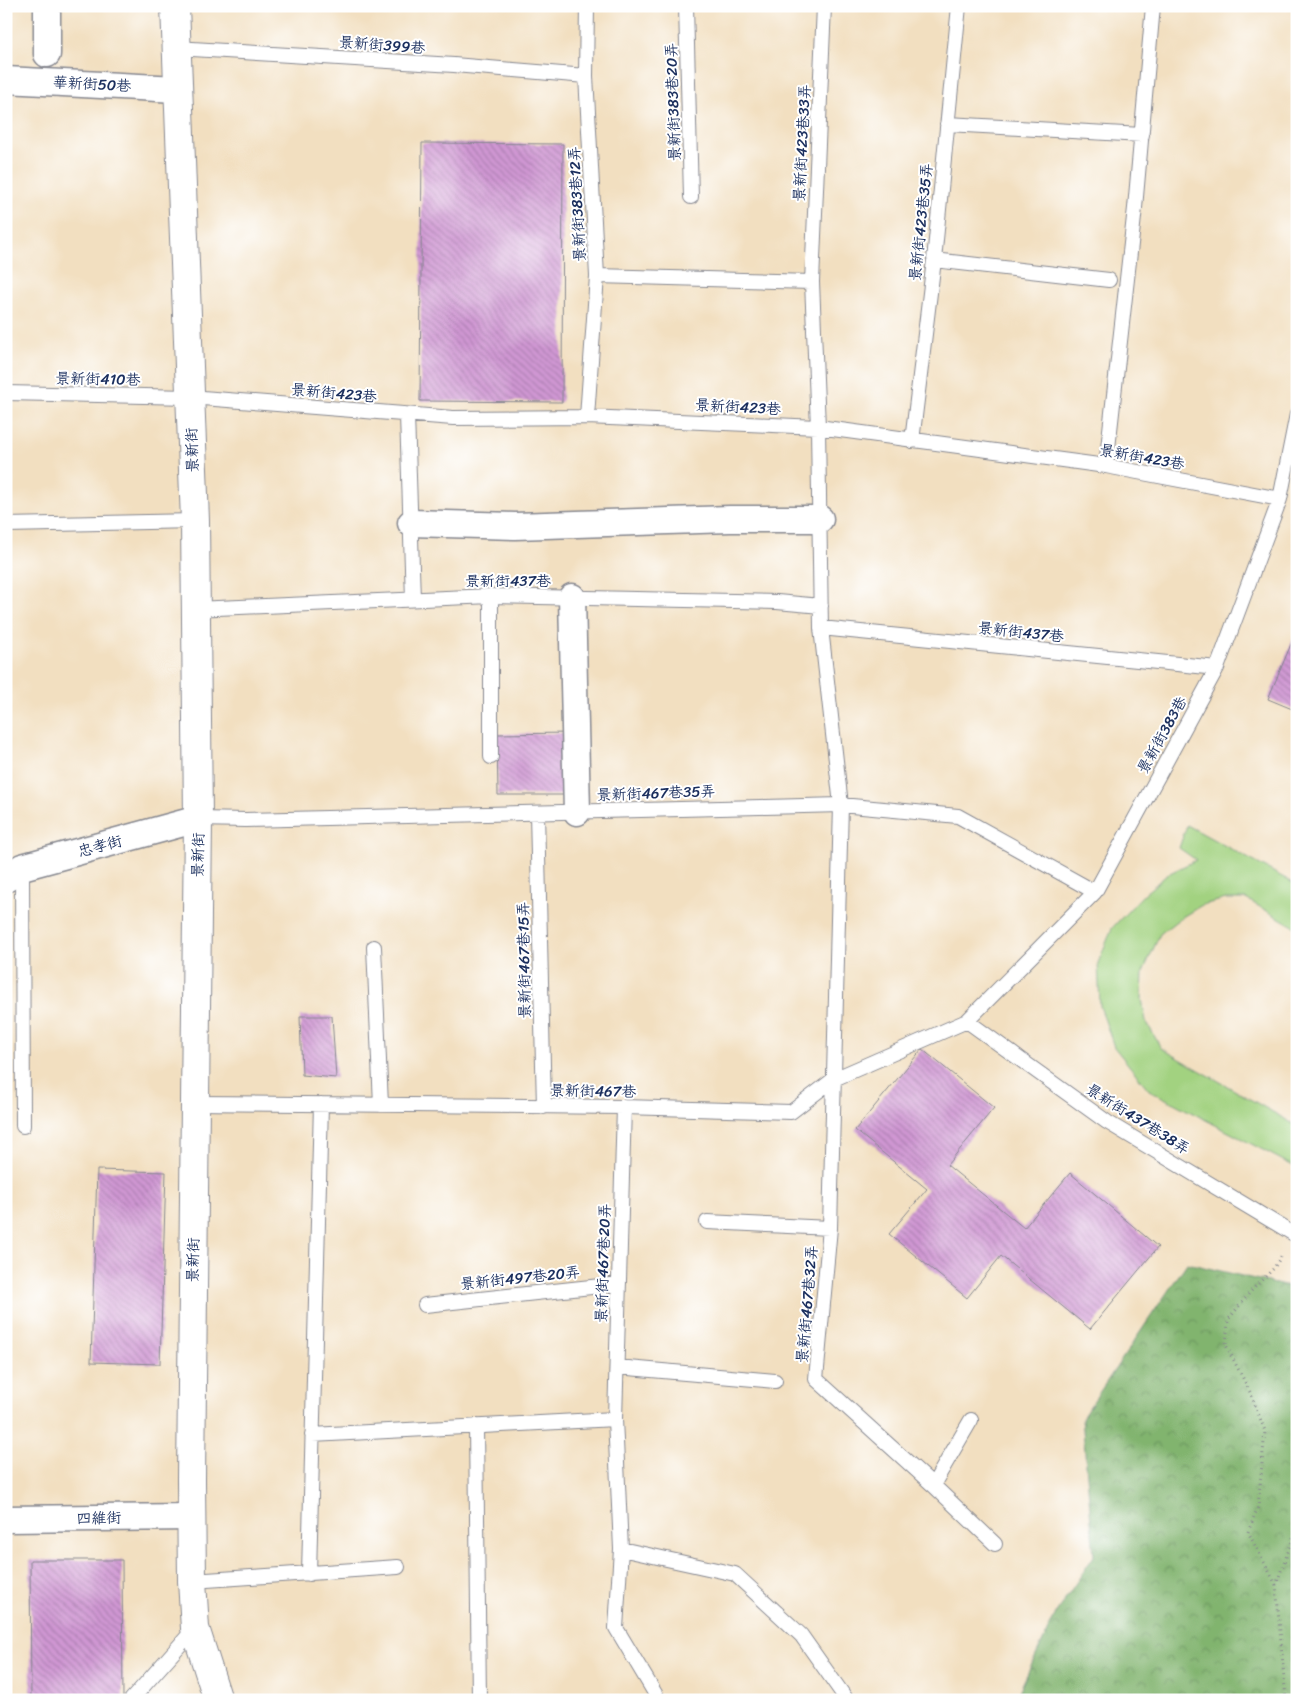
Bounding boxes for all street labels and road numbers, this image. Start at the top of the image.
street label: 景新街399巷 [338,29,426,61]
street label: 景新街383巷20弄 [658,42,688,162]
street label: 華新街50巷 [52,69,132,99]
street label: 景新街423巷33弄 [786,84,818,202]
street label: 景新街383巷12弄 [561,146,593,262]
street label: 景新街423巷35弄 [902,162,940,282]
street label: 景新街410巷 [55,365,141,393]
street label: 景新街423巷 [290,376,378,410]
street label: 景新街423巷 [694,392,782,422]
street label: 景新街 [178,427,206,473]
street label: 景新街423巷 [1097,437,1187,477]
street label: 景新街437巷 [465,568,551,594]
street label: 景新街437巷 [977,615,1065,649]
street label: 景新街383巷 [1130,691,1194,779]
street label: 景新街467巷35弄 [596,778,716,808]
street label: 忠孝街 [75,828,125,864]
street label: 景新街 [185,832,211,878]
street label: 景新街467巷15弄 [510,901,538,1019]
street label: 景新街467巷 [550,1077,636,1105]
street label: 景新街437巷38弄 [1081,1077,1195,1161]
street label: 景新街467巷20弄 [588,1203,618,1323]
street label: 景新街 [180,1237,206,1283]
street label: 景新街467巷32弄 [789,1244,825,1364]
street label: 景新街497巷20弄 [459,1259,581,1297]
street label: 四維街 [76,1505,122,1531]

